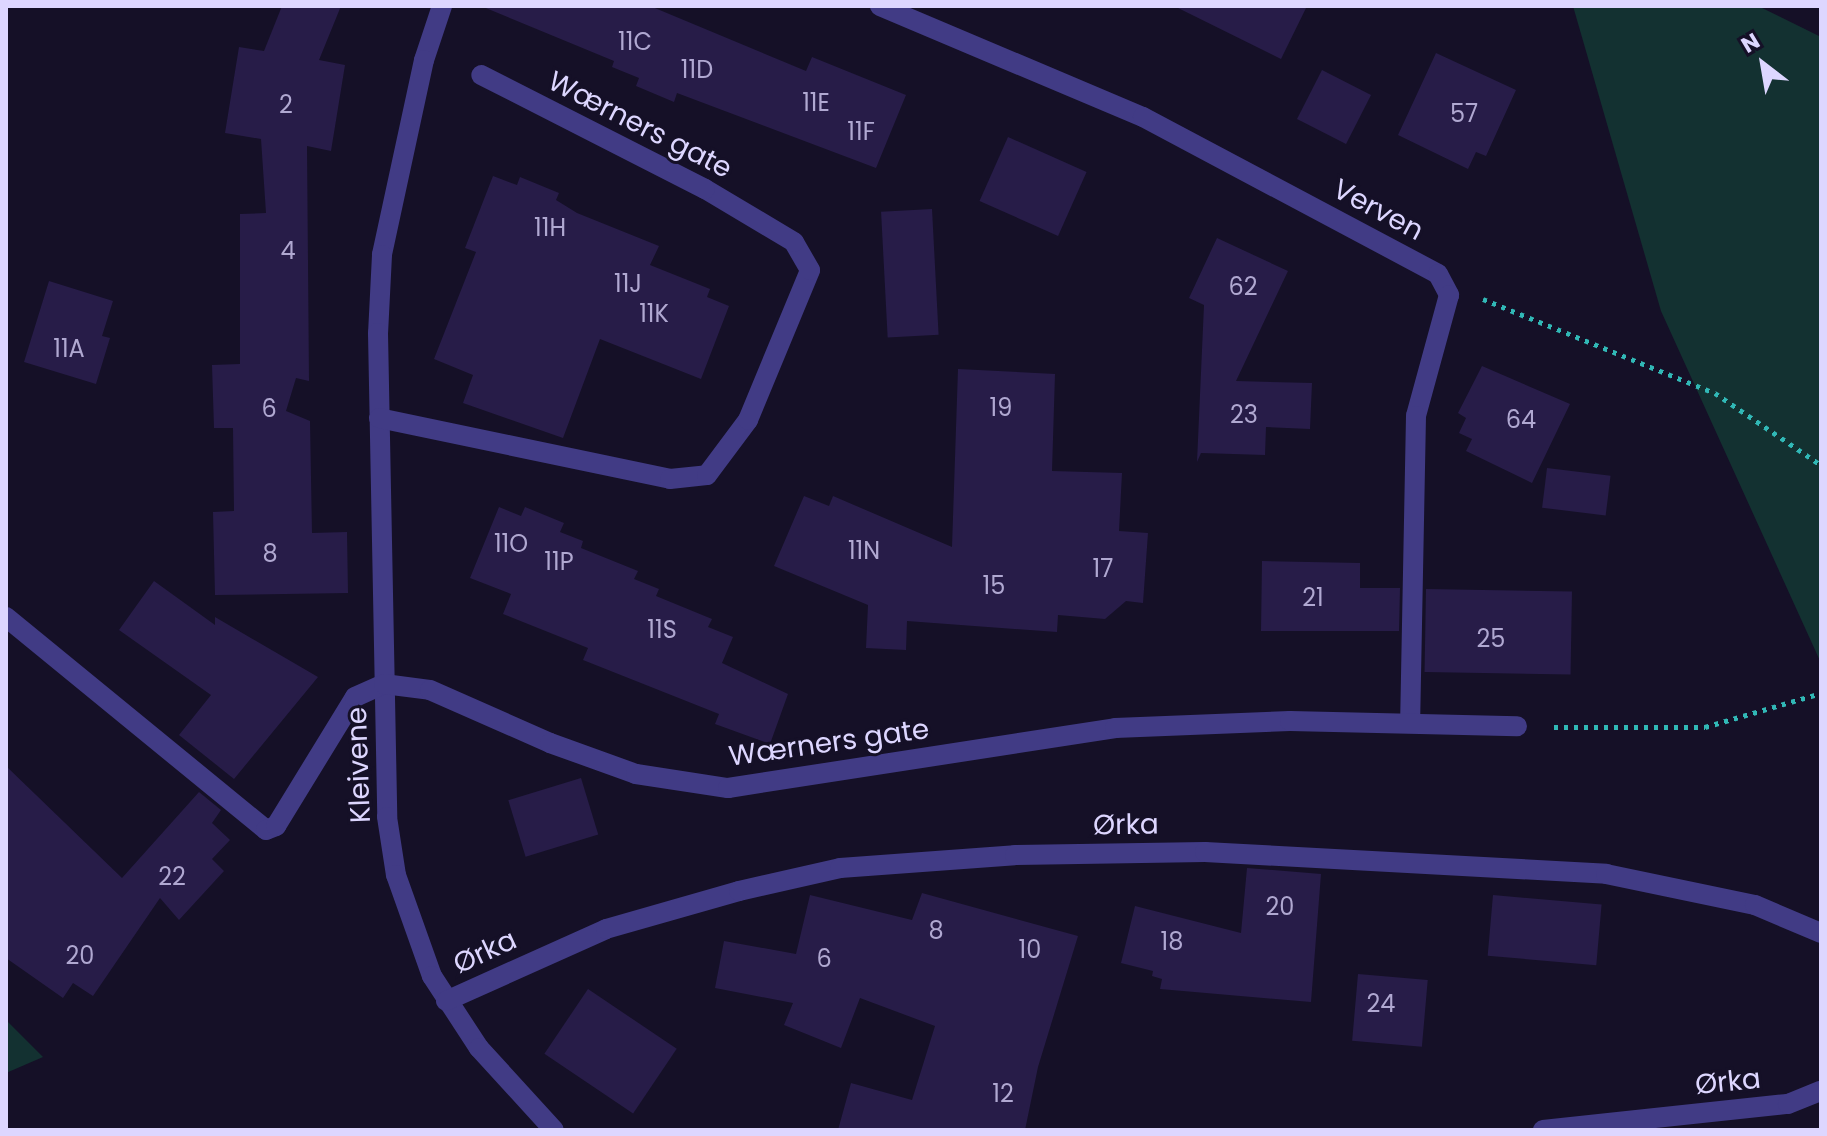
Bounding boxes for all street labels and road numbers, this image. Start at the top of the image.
street label: Wærners gate [543,64,737,186]
street label: Verven [1327,172,1429,248]
street label: Kleivene [340,706,378,824]
street label: Wærners gate [727,712,931,774]
street label: Ørka [1093,808,1159,842]
street label: Ørka [448,923,522,981]
street label: Ørka [1694,1062,1762,1102]

